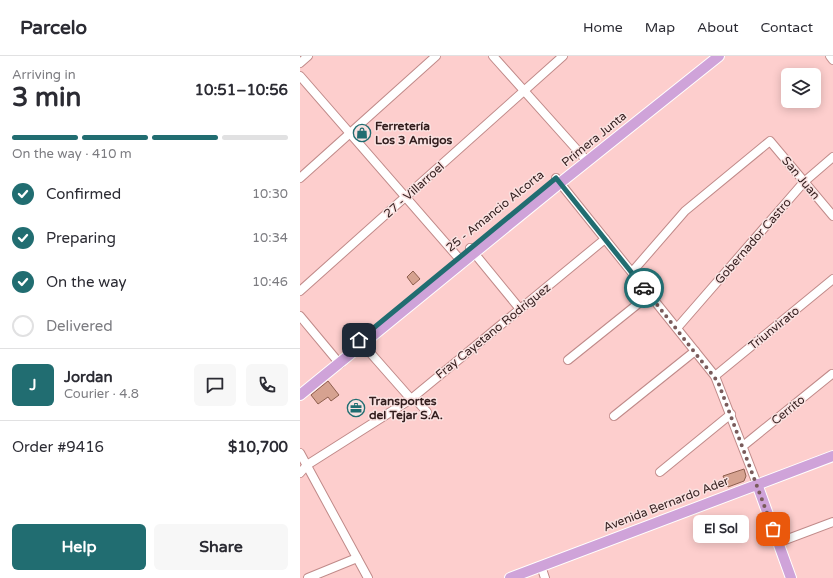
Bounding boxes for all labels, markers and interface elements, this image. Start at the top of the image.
text: Parcelo [20,17,87,39]
text: Home [583,19,623,36]
text: Map [645,19,675,36]
text: About [697,19,739,36]
text: Contact [761,19,813,36]
text: Arriving in [12,67,76,83]
map controls [781,68,821,108]
button: layers [781,68,821,108]
text: 10:51–10:56 [195,81,288,99]
text: 3 min [12,82,81,113]
street label: Primera Junta [559,109,629,169]
place label: Ferretería Los 3 Amigos [375,119,452,148]
shop icon: Ferretería Los 3 Amigos [352,123,372,143]
text: On the way · 410 m [12,146,132,162]
street label: San Juan [779,154,823,202]
street label: 27 - Villarroel [381,159,447,221]
street label: 25 - Amancio Alcorta [443,167,547,255]
icon: check [12,183,34,205]
text: Confirmed [46,185,121,203]
text: 10:30 [252,186,288,202]
street label: Gobernador Castro [712,195,794,287]
icon: check [12,227,34,249]
text: Preparing [46,229,116,247]
text: 10:34 [252,230,288,246]
courier [624,268,664,308]
icon: check [12,271,34,293]
text: On the way [46,273,126,291]
text: 10:46 [252,274,288,290]
icon: car [633,277,655,299]
street label: Fray Cayetano Rodríguez [433,280,553,382]
street label: Triunvirato [746,303,802,353]
text: Delivered [46,317,113,335]
pin [342,323,376,357]
icon: home [348,329,370,351]
button: chat [194,364,236,406]
button: phone [246,364,288,406]
text: Jordan [64,368,113,386]
text: J [30,376,37,394]
text: Courier · 4.8 [64,386,139,402]
street label: Cerrito [768,392,808,428]
place label: Transportes del Tejar S.A. [368,394,443,423]
office icon: Transportes del Tejar S.A. [346,398,366,418]
text: Order #9416 [12,438,104,456]
text: $10,700 [228,438,288,456]
street label: Avenida Bernardo Ader [601,473,731,534]
pin [756,512,790,546]
callout: El Sol [693,515,749,543]
icon: bag [762,518,784,540]
text: El Sol [704,521,738,537]
button: Help [12,524,146,570]
button: Share [154,524,288,570]

